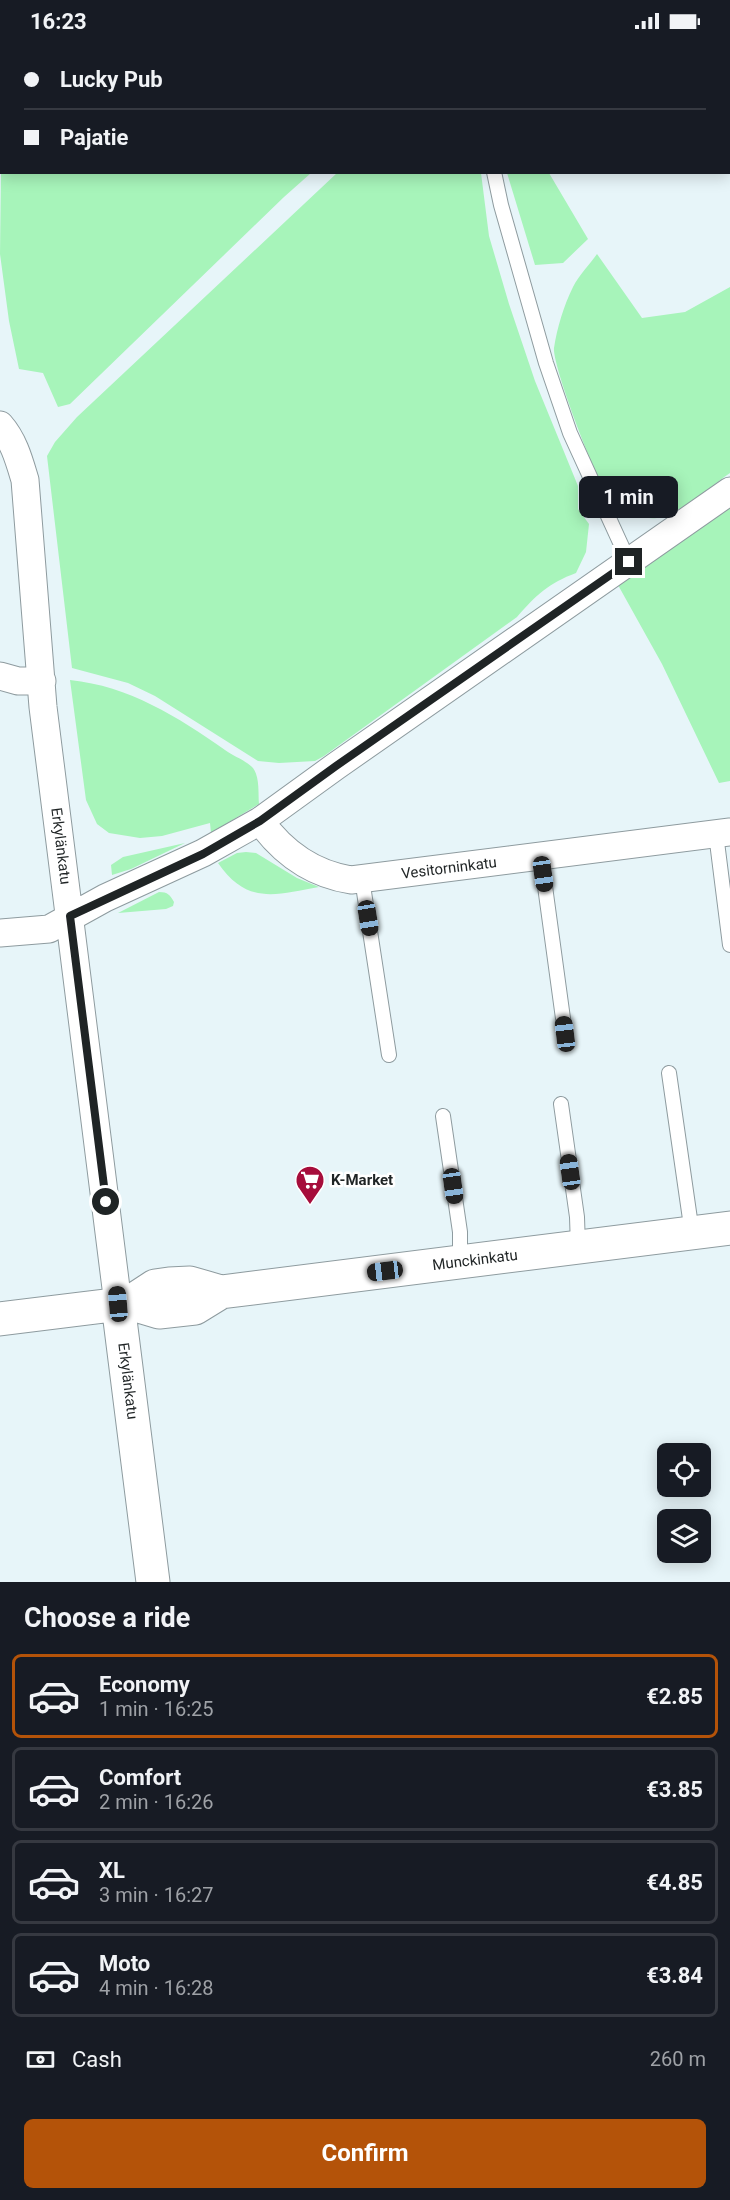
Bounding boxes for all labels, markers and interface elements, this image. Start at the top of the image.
text: 16:23 [30,9,87,34]
text: Lucky Pub [60,67,163,92]
text: Pajatie [60,125,128,150]
callout: 1 min [580,475,678,517]
text: 1 min [603,485,654,509]
route end [615,548,642,575]
street label: Erkylänkatu [47,807,75,885]
street label: Vesitorninkatu [400,853,498,883]
car [532,855,554,893]
car [356,899,380,937]
car [554,1015,576,1053]
car [559,1153,581,1191]
supermarket icon: K-Market [294,1164,326,1206]
car [442,1167,464,1205]
place label: K-Market [331,1171,393,1189]
route start [92,1188,119,1215]
street label: Munckinkatu [431,1246,519,1274]
car [366,1260,404,1282]
car [107,1285,129,1323]
street label: Erkylänkatu [114,1342,142,1420]
map controls [657,1443,711,1563]
button: locate [657,1443,711,1497]
button: layers [657,1509,711,1563]
text: Choose a ride [24,1602,190,1634]
icon: car [27,1669,81,1723]
text: Economy [99,1672,190,1697]
text: €2.85 [646,1684,703,1709]
text: 1 min · 16:25 [99,1697,214,1721]
icon: car [27,1762,81,1816]
text: Comfort [99,1765,181,1790]
text: €3.85 [646,1777,703,1802]
text: 2 min · 16:26 [99,1790,214,1814]
icon: car [27,1855,81,1909]
text: XL [99,1858,125,1883]
text: €4.85 [646,1870,703,1895]
text: 3 min · 16:27 [99,1883,214,1907]
icon: car [27,1948,81,2002]
text: Moto [99,1951,150,1976]
text: €3.84 [646,1963,703,1988]
text: 4 min · 16:28 [99,1976,214,2000]
icon: cash [24,2043,57,2076]
text: Cash [72,2047,122,2072]
text: 260 m [650,2047,706,2071]
button: Confirm [24,2119,706,2188]

